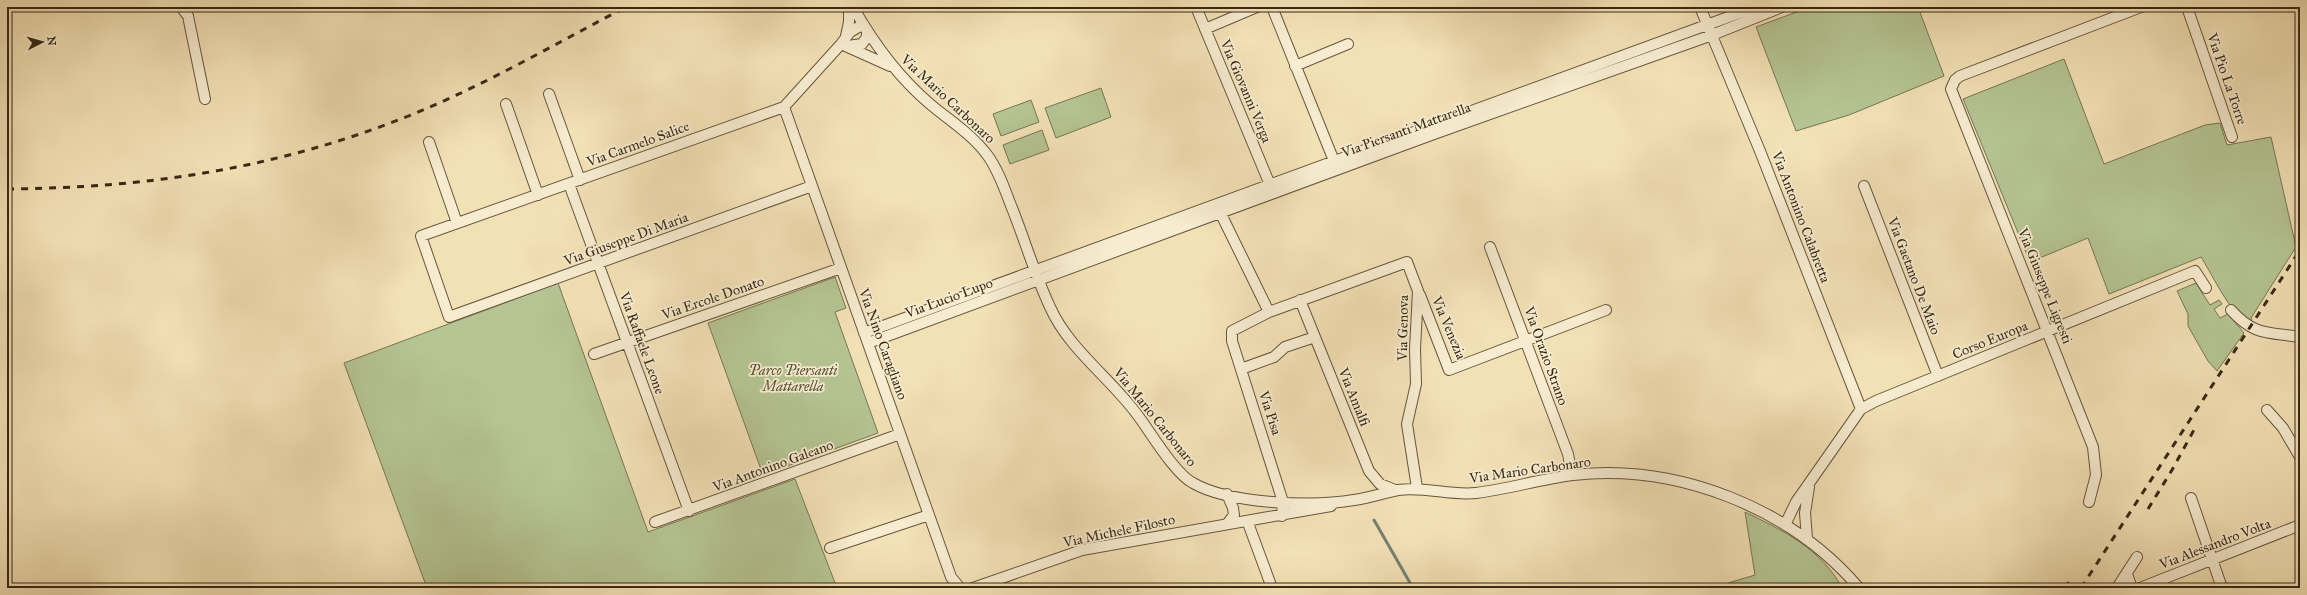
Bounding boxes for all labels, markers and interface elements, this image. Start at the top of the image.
north arrow [22,22,62,62]
street label: Via Pio La Torre [2203,30,2251,127]
text: N [44,36,58,47]
street label: Via Giovanni Verga [1216,36,1275,145]
street label: Via Mario Carbonaro [897,50,999,147]
street label: Via Piersanti Mattarella [1338,99,1473,162]
street label: Via Carmelo Salice [583,117,692,171]
street label: Via Antonino Calabretta [1768,148,1834,285]
street label: Via Giuseppe Di Maria [561,209,691,270]
street label: Via Gaetano De Maio [1883,214,1944,337]
street label: Via Giuseppe Ligresti [2014,225,2076,347]
street label: Via Ercole Donato [659,273,766,324]
street label: Via Lucio Lupo [902,274,995,322]
street label: Via Nino Caragliano [855,285,911,402]
street label: Via Raffaele Leone [615,289,668,397]
street label: Via Venezia [1428,293,1470,362]
street label: Via Genova [1394,295,1412,362]
street label: Via Orazio Strano [1520,303,1572,408]
street label: Corso Europa [1950,317,2030,363]
park label: Parco Piersanti Mattarella [749,362,837,395]
street label: Via Mario Carbonaro [1109,363,1200,470]
street label: Via Amalfi [1334,364,1374,430]
street label: Via Pisa [1255,388,1285,437]
street label: Via Antonino Galeano [709,436,836,496]
street label: Via Mario Carbonaro [1467,453,1592,487]
street label: Via Michele Filosto [1061,511,1176,551]
street label: Via Alessandro Volta [2156,515,2273,573]

